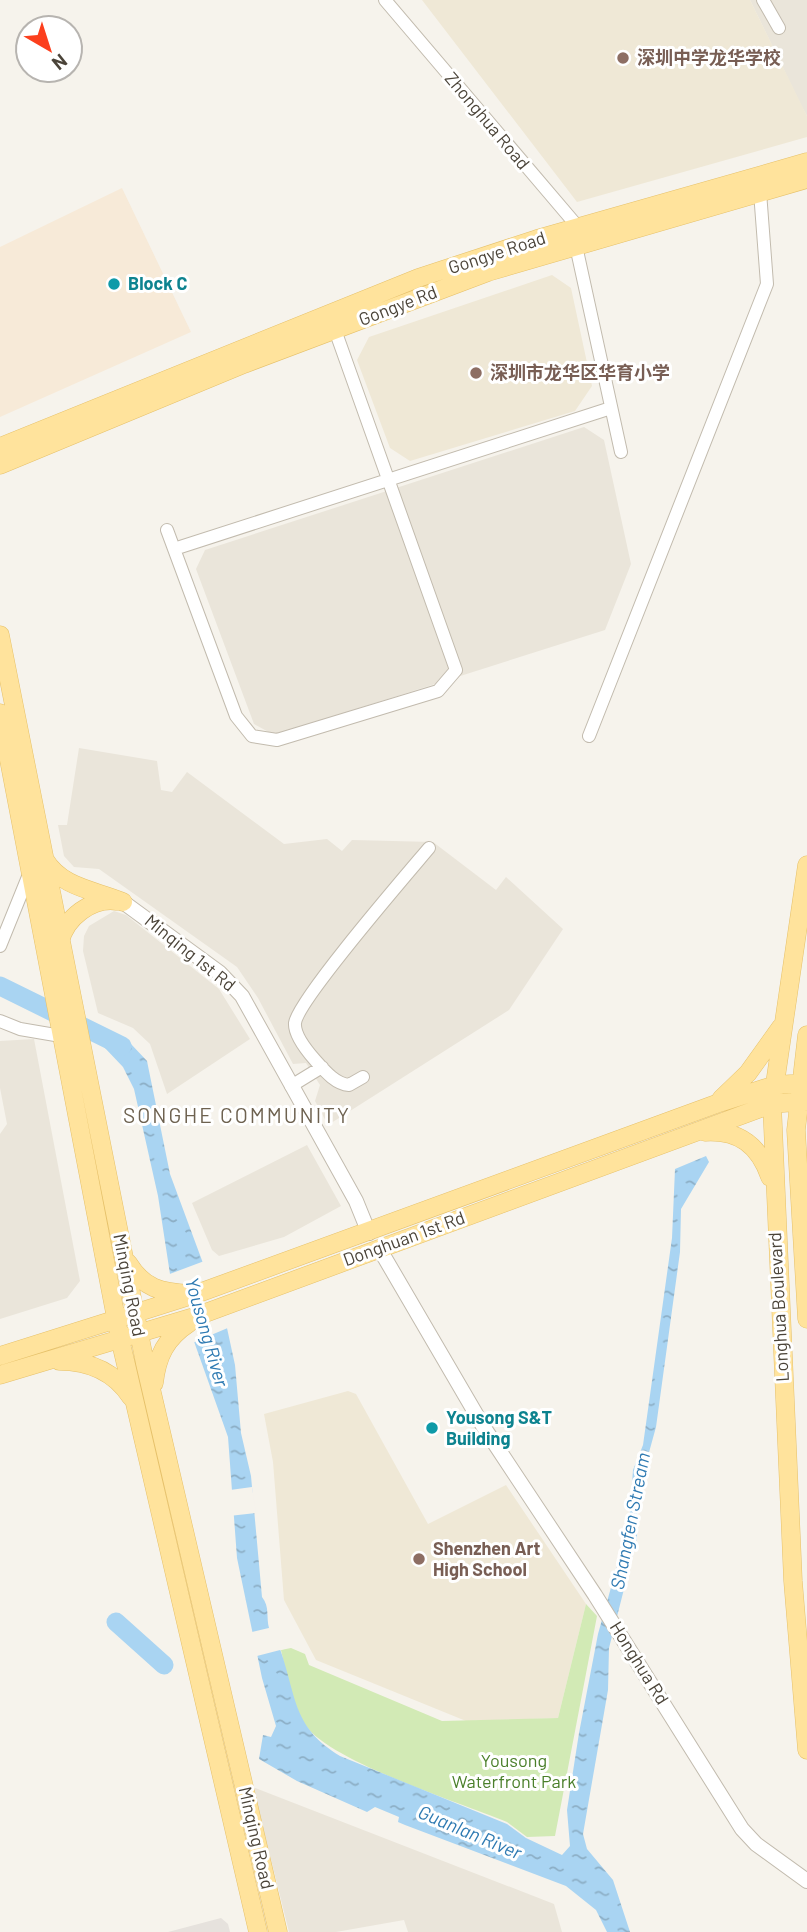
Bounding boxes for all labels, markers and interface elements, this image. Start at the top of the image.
north arrow [14,14,84,84]
place label: 深圳中学龙华学校 [637,46,781,68]
text: N [48,50,72,76]
marker: 深圳中学龙华学校 [615,50,631,66]
street label: Zhonghua Road [441,67,535,174]
street label: Gongye Road [445,226,548,278]
place label: Block C [128,272,187,294]
marker: Block C [106,276,122,292]
street label: Gongye Rd [355,280,440,330]
place label: 深圳市龙华区华育小学 [490,361,670,383]
marker: 深圳市龙华区华育小学 [468,365,484,381]
street label: Minqing 1st Rd [141,909,240,996]
district label: SONGHE COMMUNITY [123,1102,351,1127]
street label: Donghuan 1st Rd [340,1206,468,1270]
street label: Minqing Road [109,1231,151,1338]
street label: Longhua Boulevard [763,1232,793,1382]
water label: Yousong River [181,1275,234,1390]
place label: Yousong S&T Building [446,1406,552,1449]
marker: Yousong S&T Building [424,1420,440,1436]
water label: Shangfen Stream [605,1451,654,1591]
place label: Shenzhen Art High School [433,1537,541,1580]
marker: Shenzhen Art High School [411,1551,427,1567]
street label: Honghua Rd [606,1617,674,1708]
park label: Yousong Waterfront Park [452,1749,576,1792]
street label: Minqing Road [235,1784,279,1891]
water label: Guanlan River [415,1799,527,1864]

